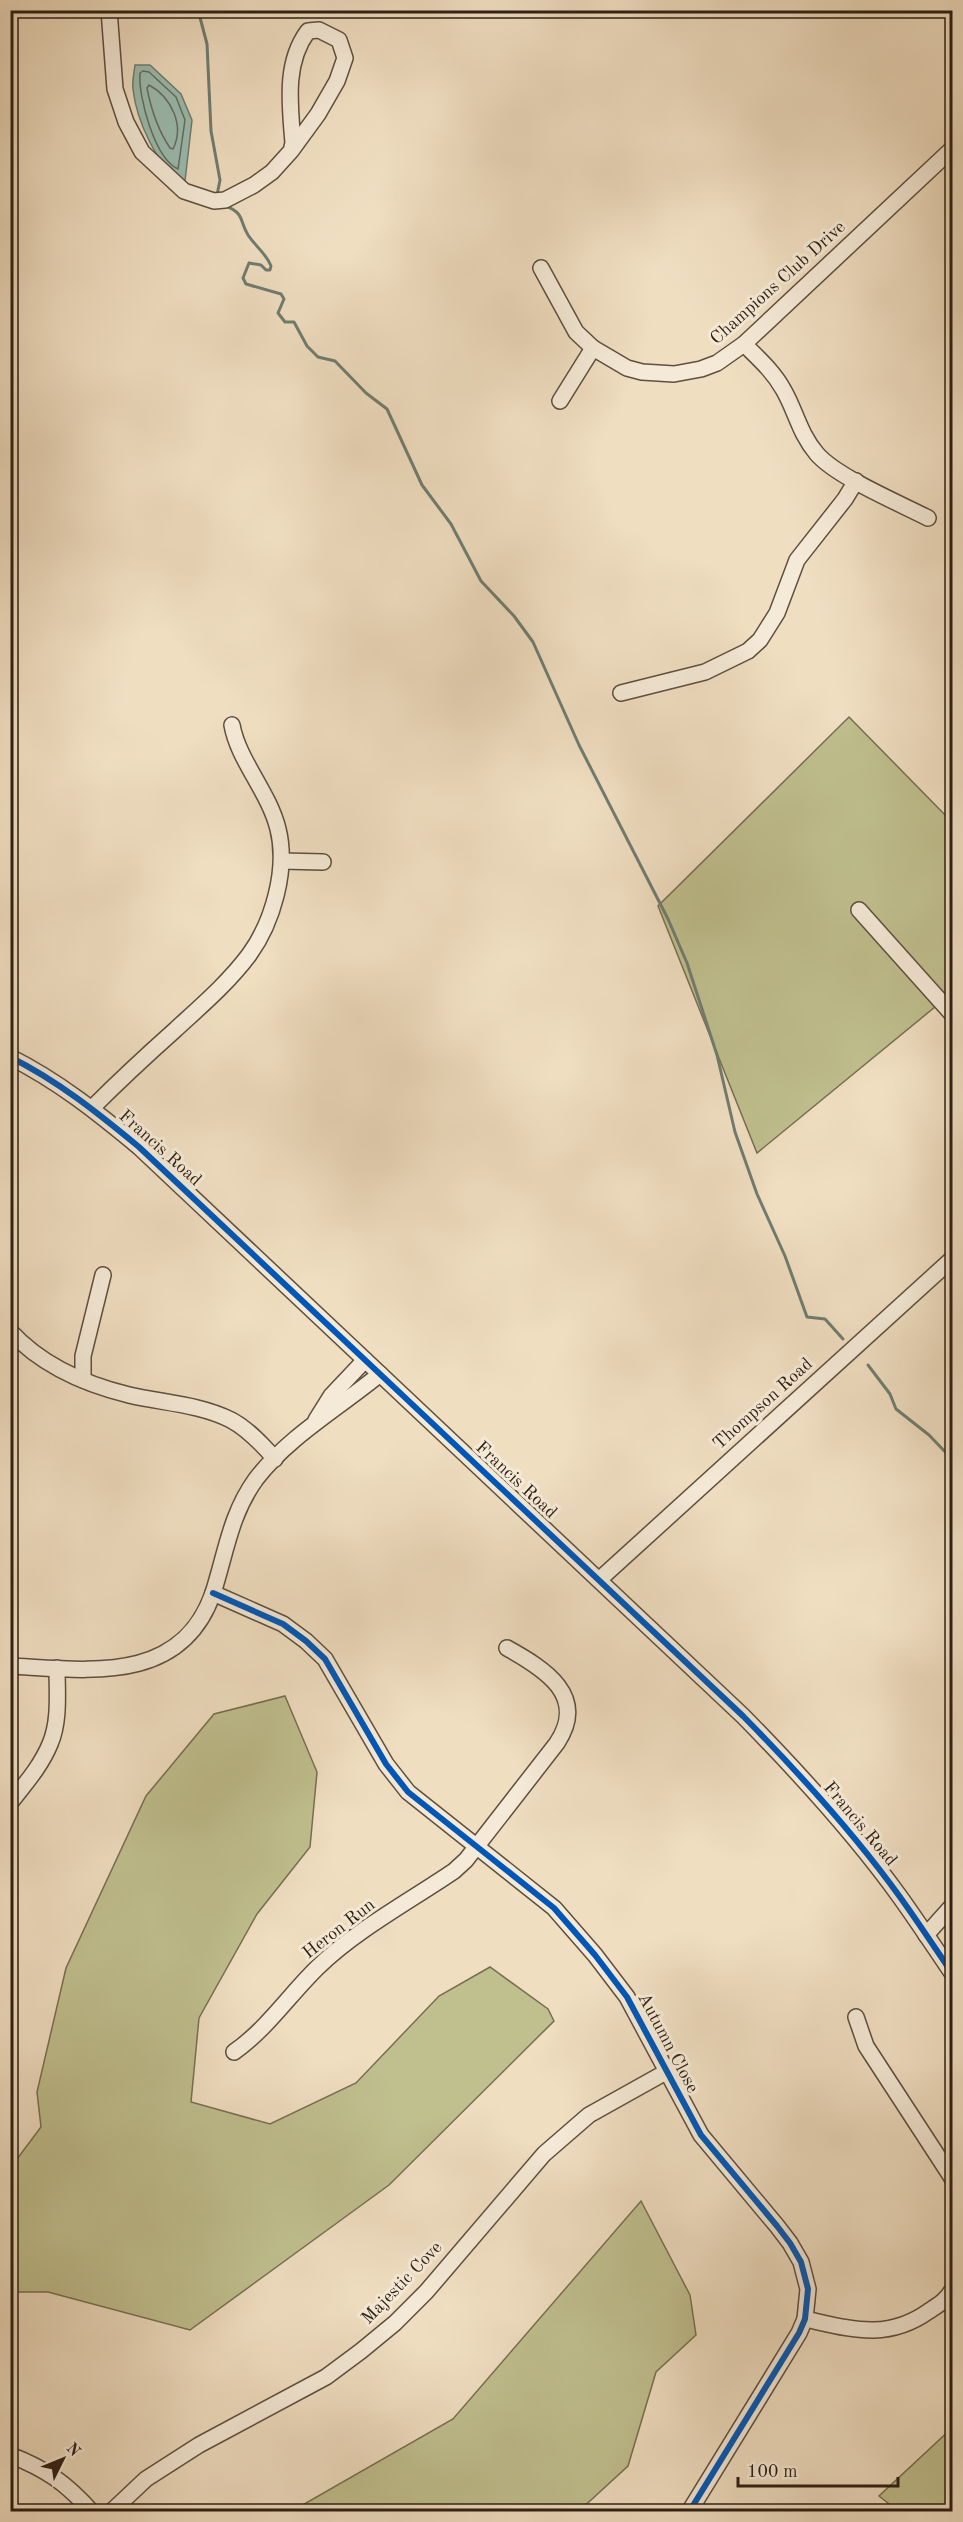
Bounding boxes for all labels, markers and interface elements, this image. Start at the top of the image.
street label: Champions Club Drive [707,218,849,348]
street label: Francis Road [115,1107,205,1189]
street label: Thompson Road [710,1355,816,1453]
street label: Francis Road [472,1438,560,1522]
street label: Francis Road [820,1778,900,1870]
street label: Heron Run [300,1895,379,1962]
street label: Autumn Close [634,1990,702,2096]
street label: Majestic Cove [358,2238,446,2328]
north arrow [33,2429,93,2489]
text: N [62,2440,83,2461]
scale bar [738,2450,898,2488]
text: 100 m [747,2463,798,2481]

